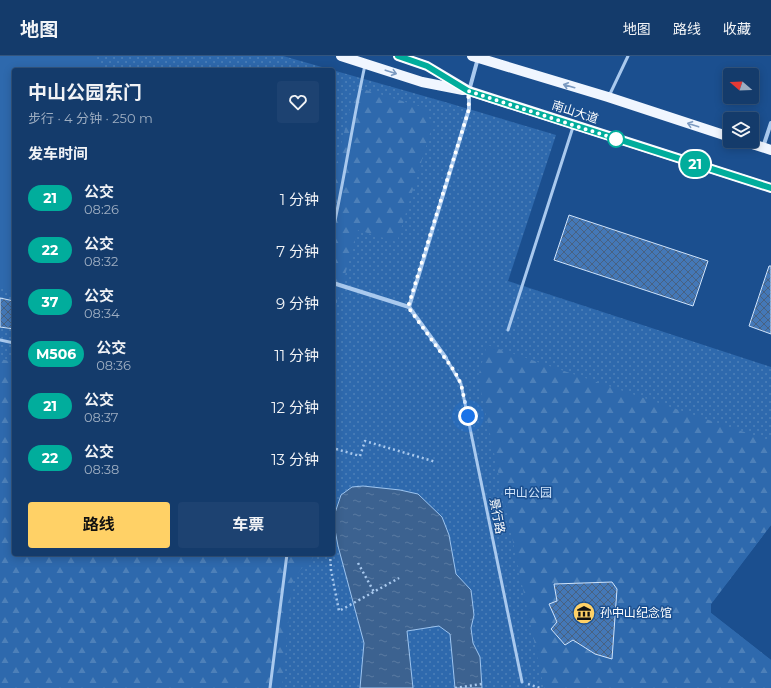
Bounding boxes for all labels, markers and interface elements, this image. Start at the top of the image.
text: 地图 [20,18,58,41]
text: 地图 [623,20,651,38]
text: 路线 [673,20,701,38]
text: 收藏 [723,20,751,38]
north arrow [723,68,759,104]
map controls [723,68,759,148]
one-way arrow [385,69,398,76]
text: 中山公园东门 [28,81,142,104]
button: heart [277,81,319,123]
one-way arrow [563,82,576,89]
street label: 南山大道 [550,97,600,126]
text: 步行 · 4 分钟 · 250 m [28,110,153,126]
button: layers [723,112,759,148]
one-way arrow [687,120,699,128]
unlabelled marker [607,130,625,148]
text: 发车时间 [28,144,88,163]
line badge: 21 [677,151,713,177]
text: 21 [688,155,702,173]
text: 公交 [84,182,114,201]
text: 21 [43,189,57,207]
text: 1 分钟 [280,190,319,209]
text: 08:26 [84,201,119,217]
text: 公交 [84,234,114,253]
text: 22 [42,241,58,259]
text: 7 分钟 [276,242,319,261]
text: 08:32 [84,253,118,269]
text: 公交 [84,286,114,305]
text: 37 [42,293,58,311]
text: 9 分钟 [276,294,319,313]
text: 08:34 [84,305,120,321]
text: 公交 [96,338,126,357]
text: M506 [36,345,76,363]
text: 11 分钟 [274,346,319,365]
text: 08:36 [96,357,131,373]
text: 公交 [84,390,114,409]
text: 21 [43,397,57,415]
text: 12 分钟 [271,398,319,417]
your location [458,406,478,426]
text: 08:37 [84,409,118,425]
text: 公交 [84,442,114,461]
text: 22 [42,449,58,467]
text: 13 分钟 [271,450,319,469]
text: 08:38 [84,461,119,477]
park label: 中山公园 [504,485,552,500]
street label: 景行路 [487,497,508,535]
button: 路线 [28,502,170,548]
button: 车票 [178,502,319,548]
museum icon: 孙中山纪念馆 [571,600,597,626]
place label: 孙中山纪念馆 [600,605,672,620]

